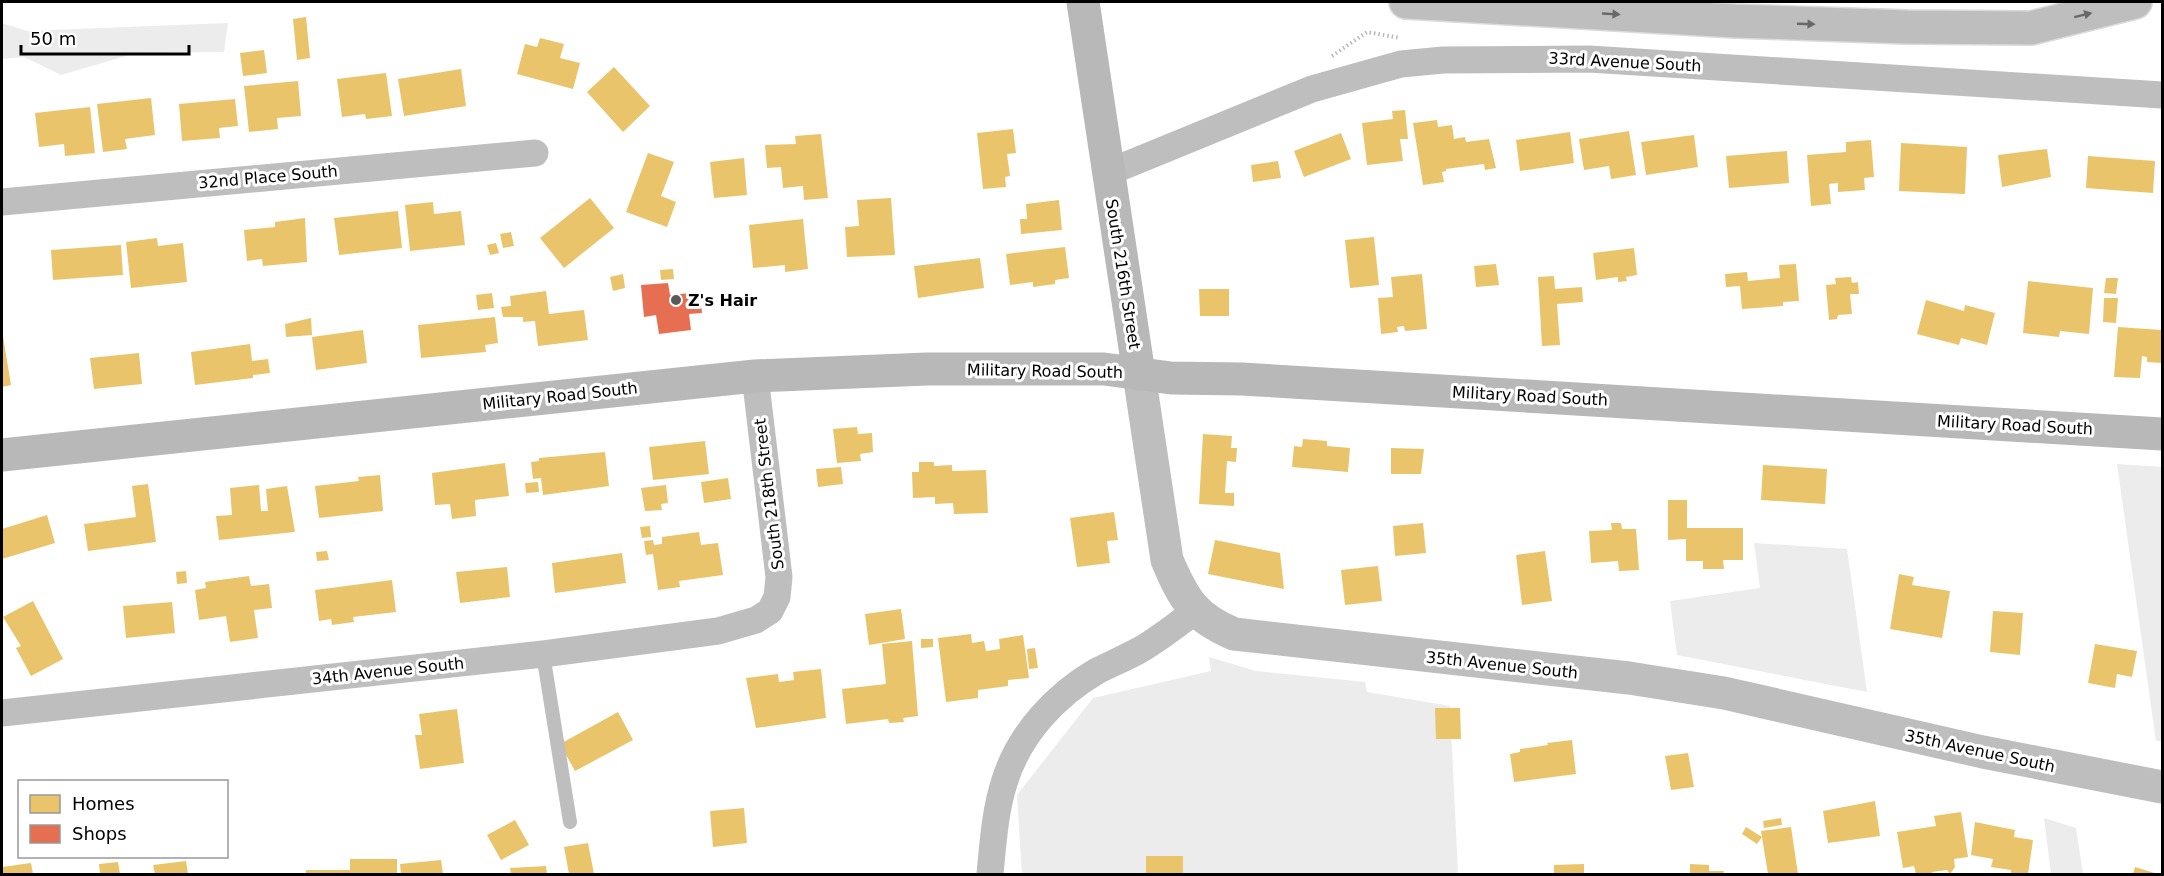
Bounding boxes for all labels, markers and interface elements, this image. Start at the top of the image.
one-way arrow [1602,9,1621,18]
one-way arrow [2074,9,2092,19]
scale bar [21,18,189,56]
one-way arrow [1796,19,1815,28]
text: 50 m [30,28,76,49]
street label: 33rd Avenue South [1548,49,1702,75]
street label: 32nd Place South [198,161,338,193]
street label: South 216th Street [1102,197,1144,351]
place label: Z's Hair [688,291,757,310]
marker: Z's Hair [669,293,683,307]
street label: Military Road South [967,360,1123,382]
street label: Military Road South [481,378,639,414]
street label: Military Road South [1452,382,1608,410]
street label: Military Road South [1937,411,2093,439]
street label: South 218th Street [750,417,788,571]
street label: 35th Avenue South [1425,648,1579,682]
street label: 34th Avenue South [311,654,465,688]
street label: 35th Avenue South [1903,726,2057,776]
legend [18,780,228,858]
text: Homes [72,793,135,814]
text: Shops [72,823,127,844]

